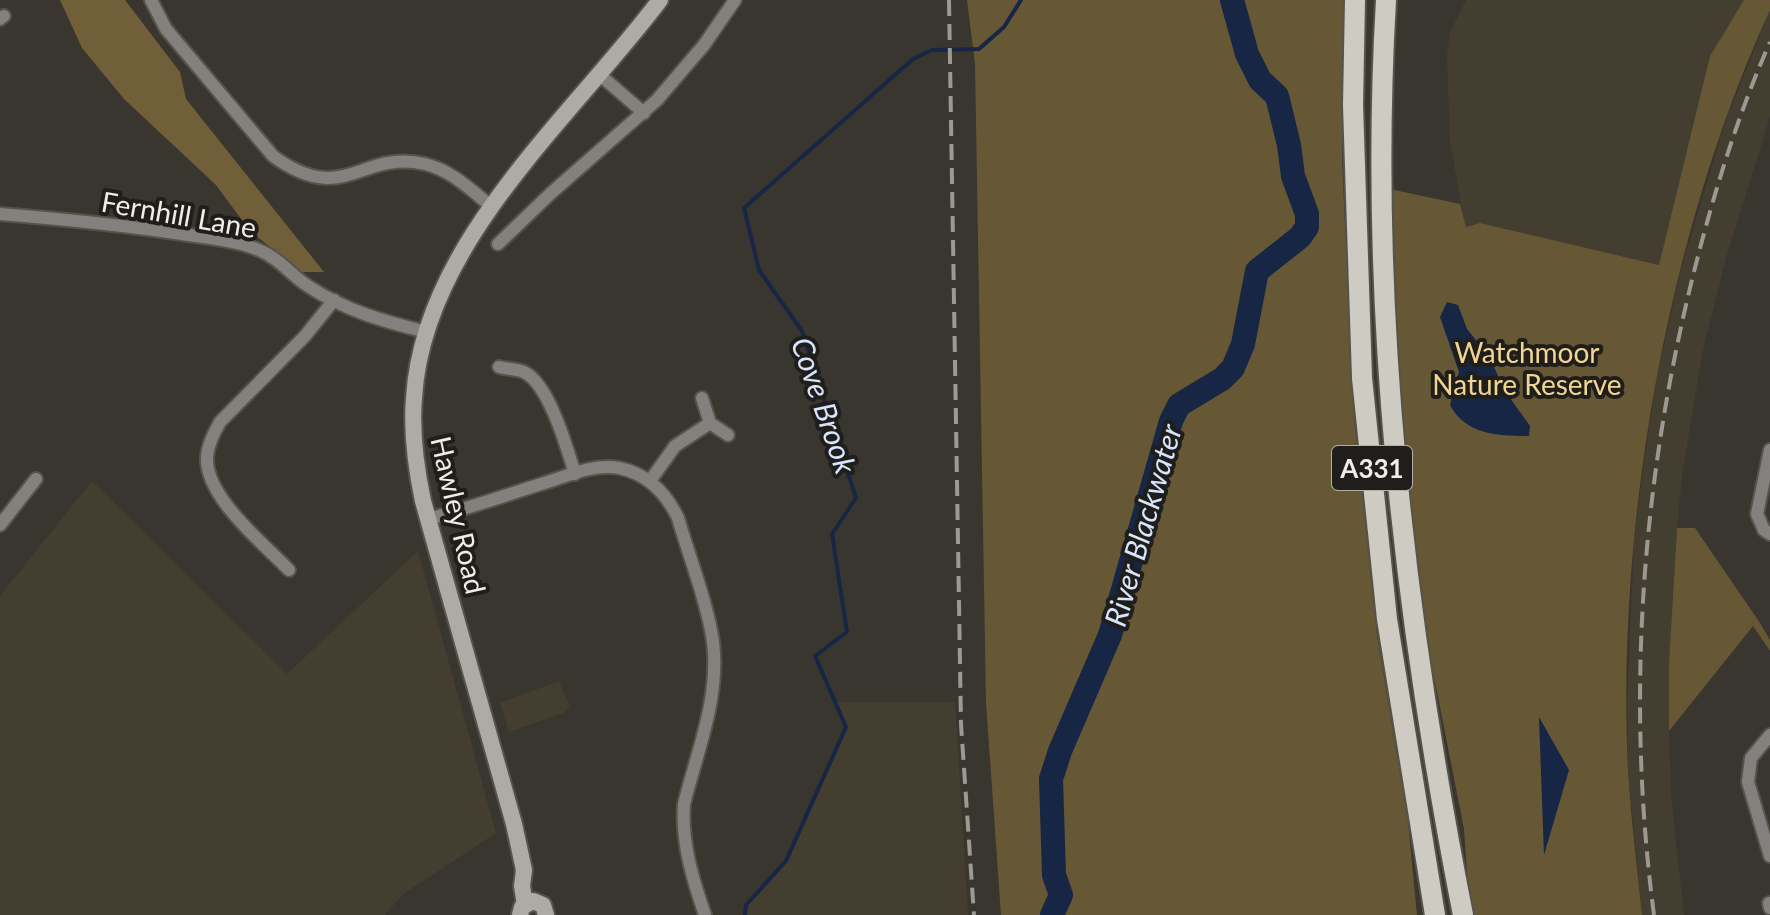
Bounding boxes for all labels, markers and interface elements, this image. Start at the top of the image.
street label: Fernhill Lane [99,184,259,244]
water label: Cove Brook [785,332,865,479]
park label: Watchmoor Nature Reserve [1432,335,1622,401]
water label: River Blackwater [1096,419,1188,630]
street label: Hawley Road [424,433,494,597]
road number: A331 [1332,446,1412,490]

